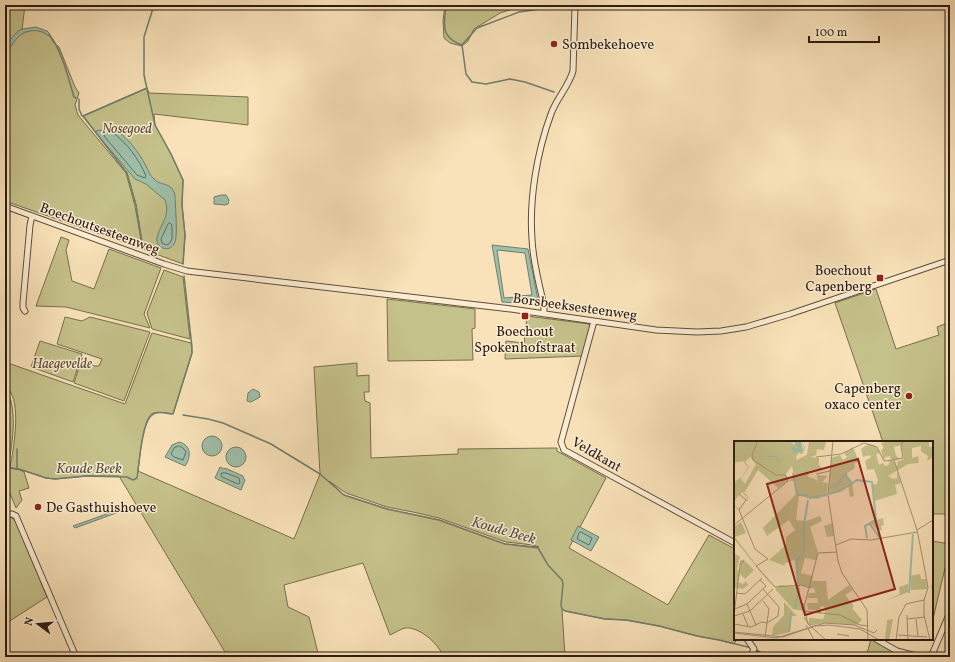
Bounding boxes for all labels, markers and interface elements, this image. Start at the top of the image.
scale bar [809,18,879,44]
text: 100 m [815,25,848,41]
place label: Sombekehoeve [562,36,654,55]
marker: Sombekehoeve [549,39,559,49]
park label: Nosegoed [102,120,152,139]
street label: Boechoutsesteenweg [37,199,162,260]
place label: Boechout Capenberg [806,262,872,297]
marker: Boechout Capenberg [875,273,885,283]
street label: Borsbeeksesteenweg [511,289,638,326]
marker: Boechout Spokenhofstraat [520,311,530,321]
place label: Boechout Spokenhofstraat [474,323,576,358]
park label: Haegevelde [32,355,92,374]
place label: Capenberg oxaco center [825,380,901,415]
marker: Capenberg oxaco center [904,391,914,401]
street label: Veldkant [568,433,625,477]
inset map [734,441,933,640]
water label: Koude Beek [56,459,122,480]
place label: De Gasthuishoeve [46,499,157,518]
marker: De Gasthuishoeve [33,502,43,512]
water label: Koude Beek [469,512,538,551]
north arrow [18,604,58,644]
text: N [22,616,38,628]

